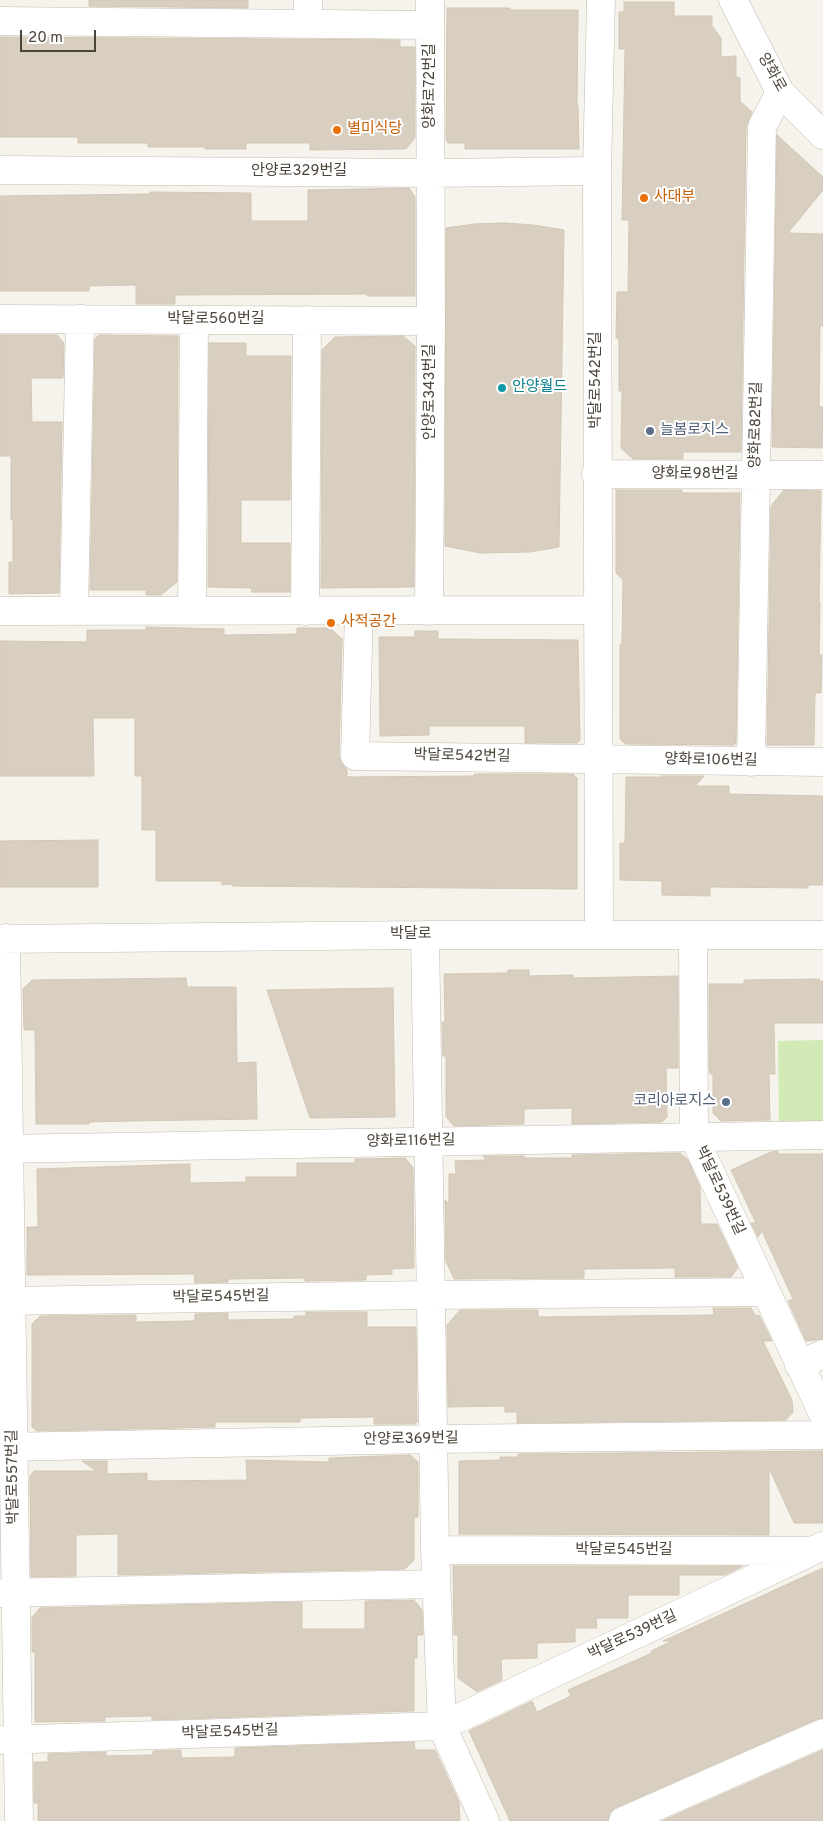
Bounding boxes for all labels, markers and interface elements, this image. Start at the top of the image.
scale bar [22,20,99,52]
text: 20 m [28,29,63,48]
street label: 양화로72번길 [422,43,440,129]
street label: 양화로 [753,51,789,95]
place label: 별미식당 [347,121,402,139]
marker: 별미식당 [331,124,343,136]
street label: 안양로329번길 [251,163,347,181]
place label: 사대부 [654,189,695,207]
marker: 사대부 [638,192,650,204]
street label: 박달로560번길 [168,311,264,329]
street label: 박달로542번길 [588,331,606,429]
street label: 안양로343번길 [422,344,440,440]
place label: 안양월드 [512,379,567,397]
street label: 양화로82번길 [747,381,767,469]
marker: 안양월드 [496,382,508,394]
place label: 늘봄로지스 [660,422,729,440]
marker: 늘봄로지스 [644,425,656,437]
street label: 양화로98번길 [651,466,739,484]
place label: 사적공간 [341,614,396,632]
marker: 사적공간 [325,617,337,629]
street label: 박달로542번길 [413,747,511,767]
street label: 양화로106번길 [664,751,758,771]
street label: 박달로 [390,926,432,944]
place label: 코리아로지스 [633,1093,716,1111]
marker: 코리아로지스 [720,1096,732,1108]
street label: 양화로116번길 [366,1132,456,1152]
street label: 박달로539번길 [691,1144,747,1238]
street label: 박달로545번길 [172,1288,270,1308]
street label: 박달로557번길 [4,1429,24,1525]
street label: 안양로369번길 [363,1430,459,1450]
street label: 박달로545번길 [575,1542,673,1560]
street label: 박달로539번길 [586,1608,680,1664]
street label: 박달로545번길 [181,1722,279,1744]

